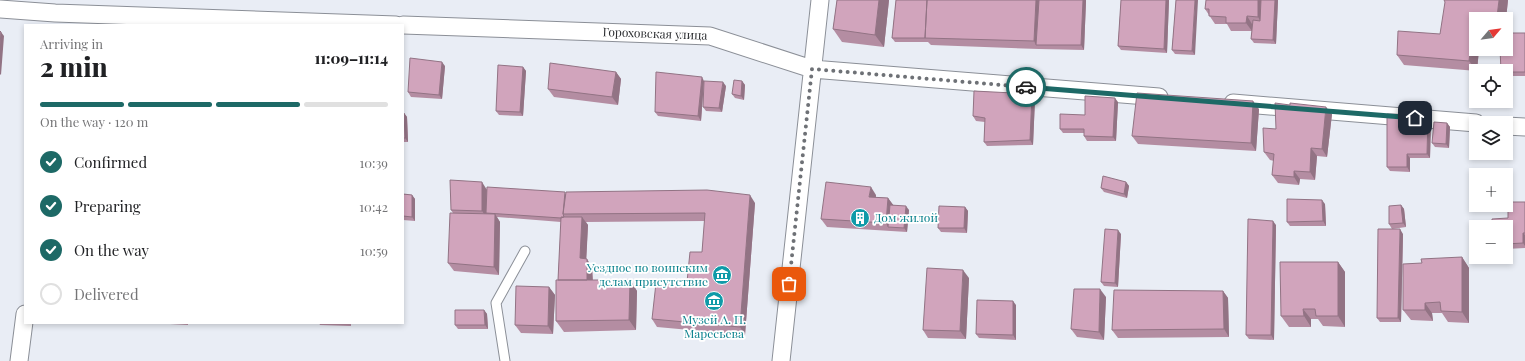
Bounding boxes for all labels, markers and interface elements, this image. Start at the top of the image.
north arrow [1469,12,1513,56]
map controls [1469,12,1513,264]
street label: Гороховская улица [602,23,708,43]
text: Arriving in [40,35,103,52]
text: 11:09–11:14 [314,48,388,68]
text: 2 min [40,49,108,84]
button: locate [1469,64,1513,108]
courier [1006,67,1046,107]
icon: car [1015,76,1037,98]
pin [1398,101,1432,135]
icon: home [1404,107,1426,129]
text: On the way · 120 m [40,113,148,130]
button: layers [1469,116,1513,160]
icon: check [40,151,62,173]
text: Confirmed [74,152,147,172]
text: 10:39 [359,154,388,171]
button: + [1469,168,1513,212]
icon: check [40,195,62,217]
text: Preparing [74,196,141,216]
text: 10:42 [359,198,388,215]
building icon: Дом жилой [849,207,871,229]
place label: Дом жилой [874,209,938,225]
button: − [1469,220,1513,264]
icon: check [40,239,62,261]
text: On the way [74,240,149,260]
text: 10:59 [360,242,388,259]
place label: Уездное по воинским делам присутствие [586,259,708,289]
museum icon: Уездное по воинским делам присутствие [711,264,733,286]
pin [772,267,806,301]
icon: bag [778,273,800,295]
text: Delivered [74,284,139,304]
museum icon: Музей А. П. Маресьева [703,290,725,312]
place label: Музей А. П. Маресьева [682,311,746,341]

